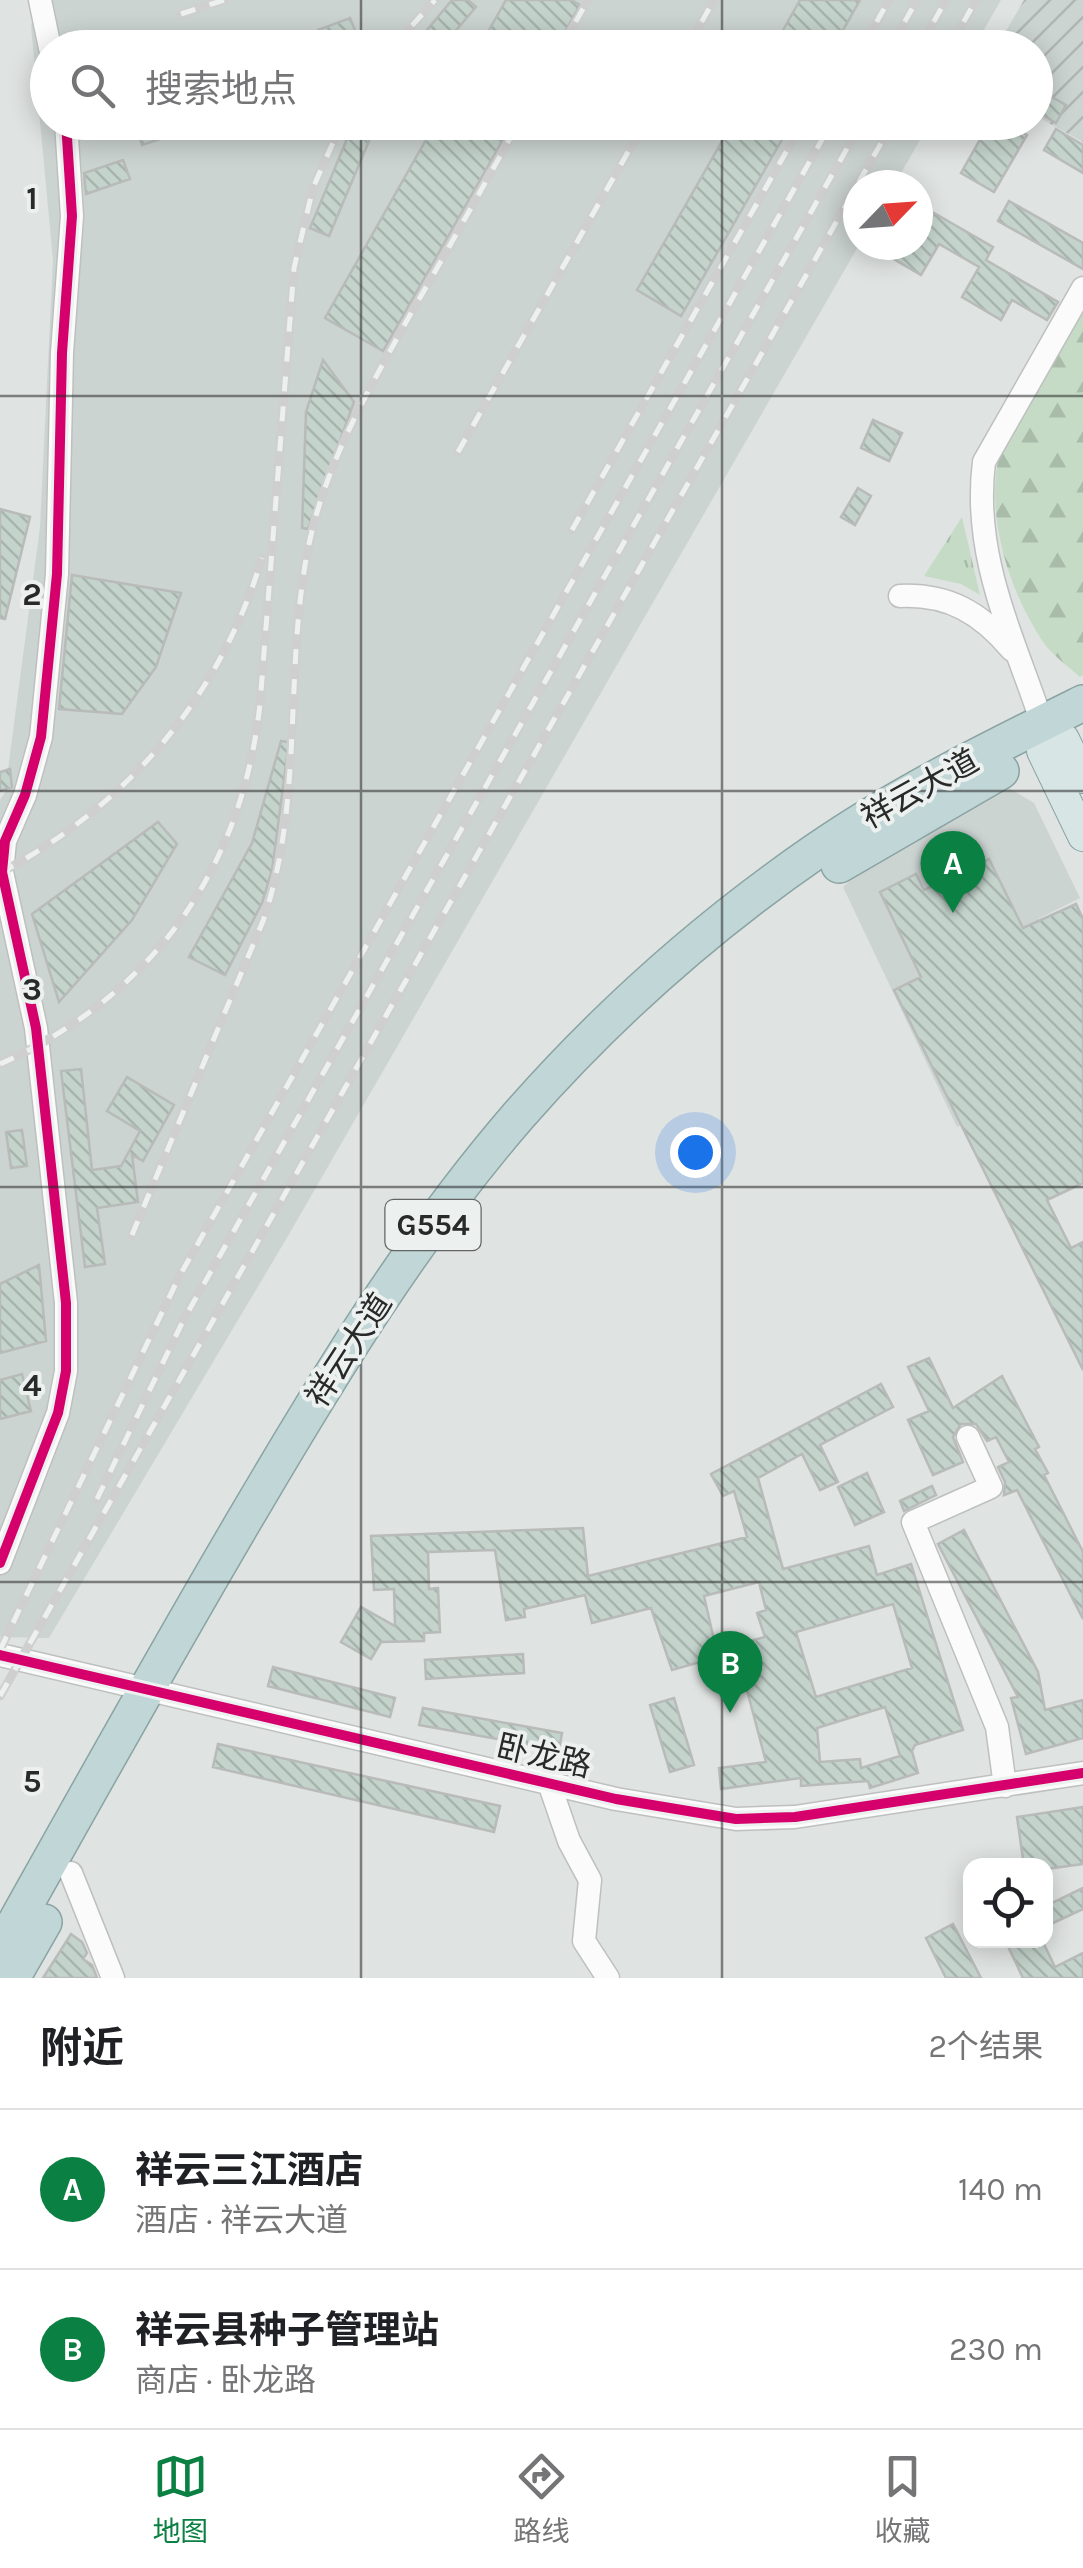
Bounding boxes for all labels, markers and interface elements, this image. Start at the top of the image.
search box [30,30,1053,140]
icon: search [65,58,120,113]
text: 搜索地点 [145,67,297,112]
north arrow [843,170,933,260]
text: 1 [26,180,38,217]
text: 2 [22,576,42,613]
street label: 祥云大道 [855,742,985,836]
pin: A [920,830,986,913]
text: 3 [22,971,42,1008]
your location [670,1127,721,1178]
road number: G554 [386,1200,480,1250]
street label: 祥云大道 [299,1286,399,1414]
text: 4 [22,1367,42,1404]
pin: B [698,1630,762,1713]
street label: 卧龙路 [493,1727,595,1785]
text: 5 [23,1763,41,1800]
map controls [963,1858,1053,1948]
button: locate [963,1858,1053,1948]
text: 附近 [40,2023,124,2073]
text: 2个结果 [928,2028,1043,2065]
text: 祥云三江酒店 [135,2148,363,2193]
text: A [62,2171,83,2208]
text: 140 m [958,2171,1043,2208]
text: 酒店 · 祥云大道 [135,2202,348,2239]
text: 祥云县种子管理站 [135,2308,439,2353]
text: B [62,2331,83,2368]
text: 230 m [949,2331,1043,2368]
text: 商店 · 卧龙路 [135,2362,316,2399]
tab: 地图 [152,2449,209,2549]
tab: 路线 [513,2449,570,2549]
tab: 收藏 [874,2449,931,2549]

